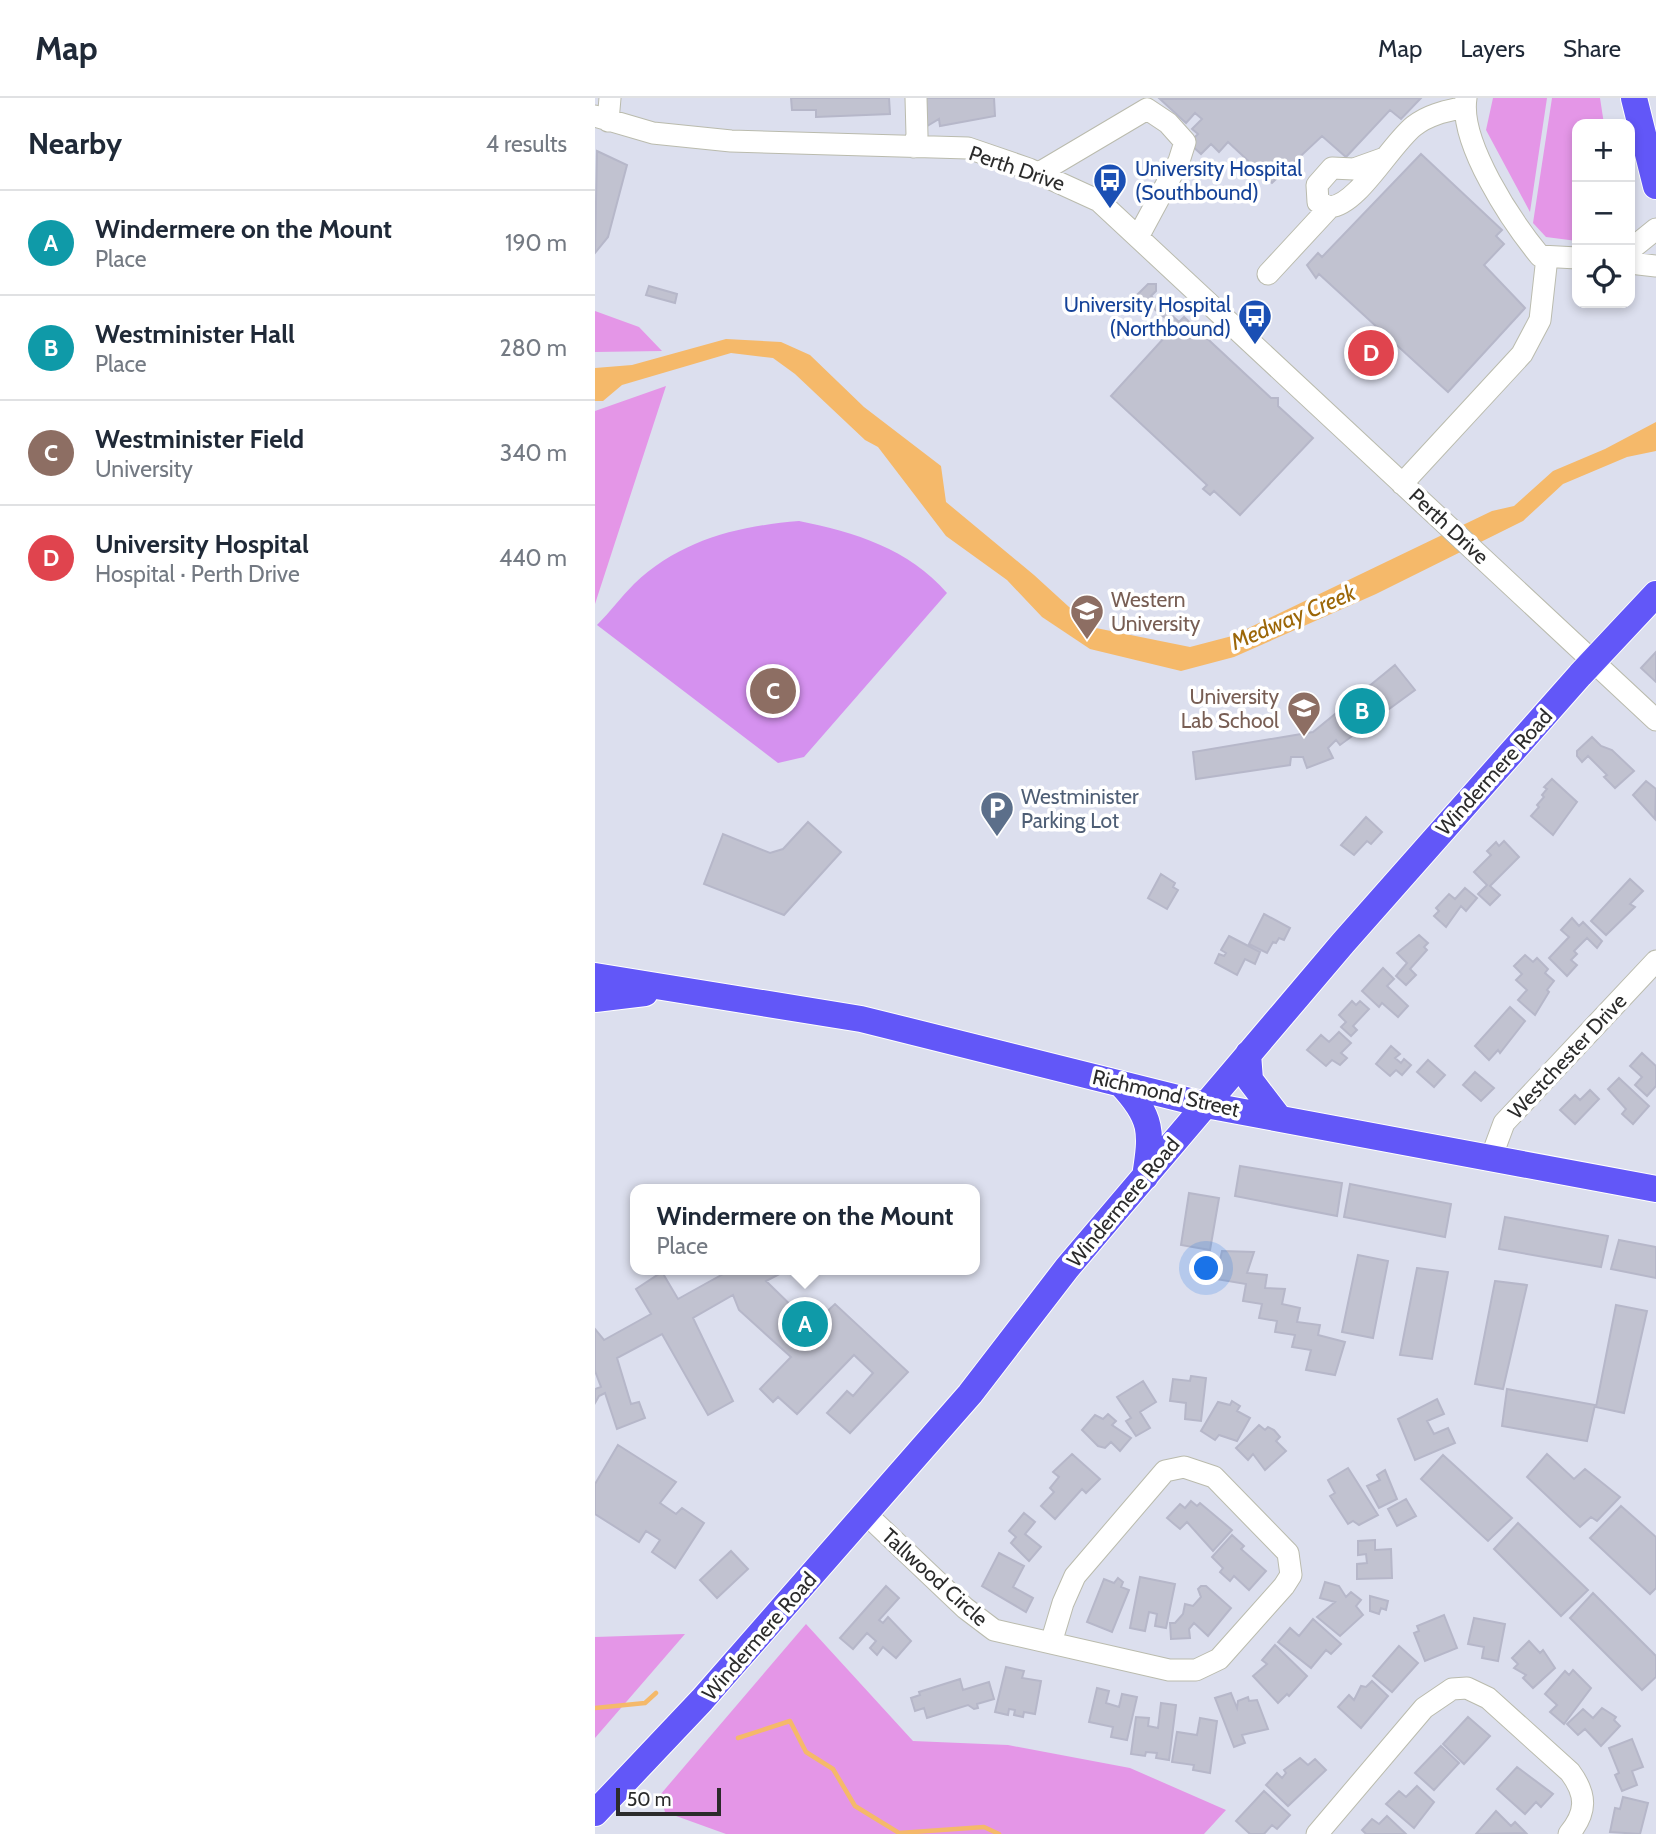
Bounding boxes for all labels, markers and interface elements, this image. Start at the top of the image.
text: Map [35,28,98,68]
text: Map [1378,34,1422,63]
text: Layers [1460,34,1525,63]
text: Share [1563,34,1621,63]
map controls [1572,119,1635,308]
button: + [1572,119,1635,182]
text: Nearby [28,125,122,162]
text: 4 results [486,130,567,158]
street label: Perth Drive [966,140,1068,196]
place label: University Hospital (Southbound) [1135,156,1302,205]
bus stop icon: University Hospital (Southbound) [1091,161,1129,210]
button: − [1572,182,1635,245]
text: Windermere on the Mount [95,213,392,245]
text: A [44,229,58,257]
text: 190 m [505,229,567,257]
text: Place [95,245,147,273]
button: locate [1572,245,1635,308]
place label: University Hospital (Northbound) [1064,292,1231,341]
bus stop icon: University Hospital (Northbound) [1236,297,1274,346]
text: Westminister Hall [95,318,295,350]
pin: D [1348,327,1394,379]
text: B [44,334,58,362]
text: 280 m [500,334,567,362]
text: Place [95,350,147,378]
text: Westminister Field [95,423,304,455]
text: C [44,439,58,467]
text: 340 m [500,439,567,467]
text: University [95,455,193,483]
street label: Perth Drive [1404,483,1494,569]
text: University Hospital [95,528,309,560]
text: D [43,544,59,572]
text: 440 m [499,544,567,572]
text: Hospital · Perth Drive [95,560,300,588]
water label: Medway Creek [1225,578,1361,656]
place label: Western University [1111,587,1201,636]
school or university icon: Western University [1068,592,1106,641]
pin: C [750,665,796,717]
place label: University Lab School [1181,684,1279,733]
pin: B [1339,685,1385,737]
school or university icon: University Lab School [1285,689,1323,738]
street label: Windermere Road [1431,704,1557,840]
place label: Westminister Parking Lot [1021,784,1139,833]
parking icon: Westminister Parking Lot [978,789,1016,838]
street label: Westchester Drive [1503,988,1632,1124]
street label: Richmond Street [1090,1064,1242,1122]
street label: Windermere Road [1061,1132,1185,1272]
popup [630,1184,980,1275]
text: Windermere on the Mount [656,1200,954,1232]
text: Place [656,1232,708,1260]
your location [1189,1251,1223,1285]
pin: A [782,1298,828,1350]
street label: Tallwood Circle [877,1523,993,1631]
street label: Windermere Road [697,1567,821,1705]
scale bar [616,1785,721,1817]
text: 50 m [627,1788,671,1811]

